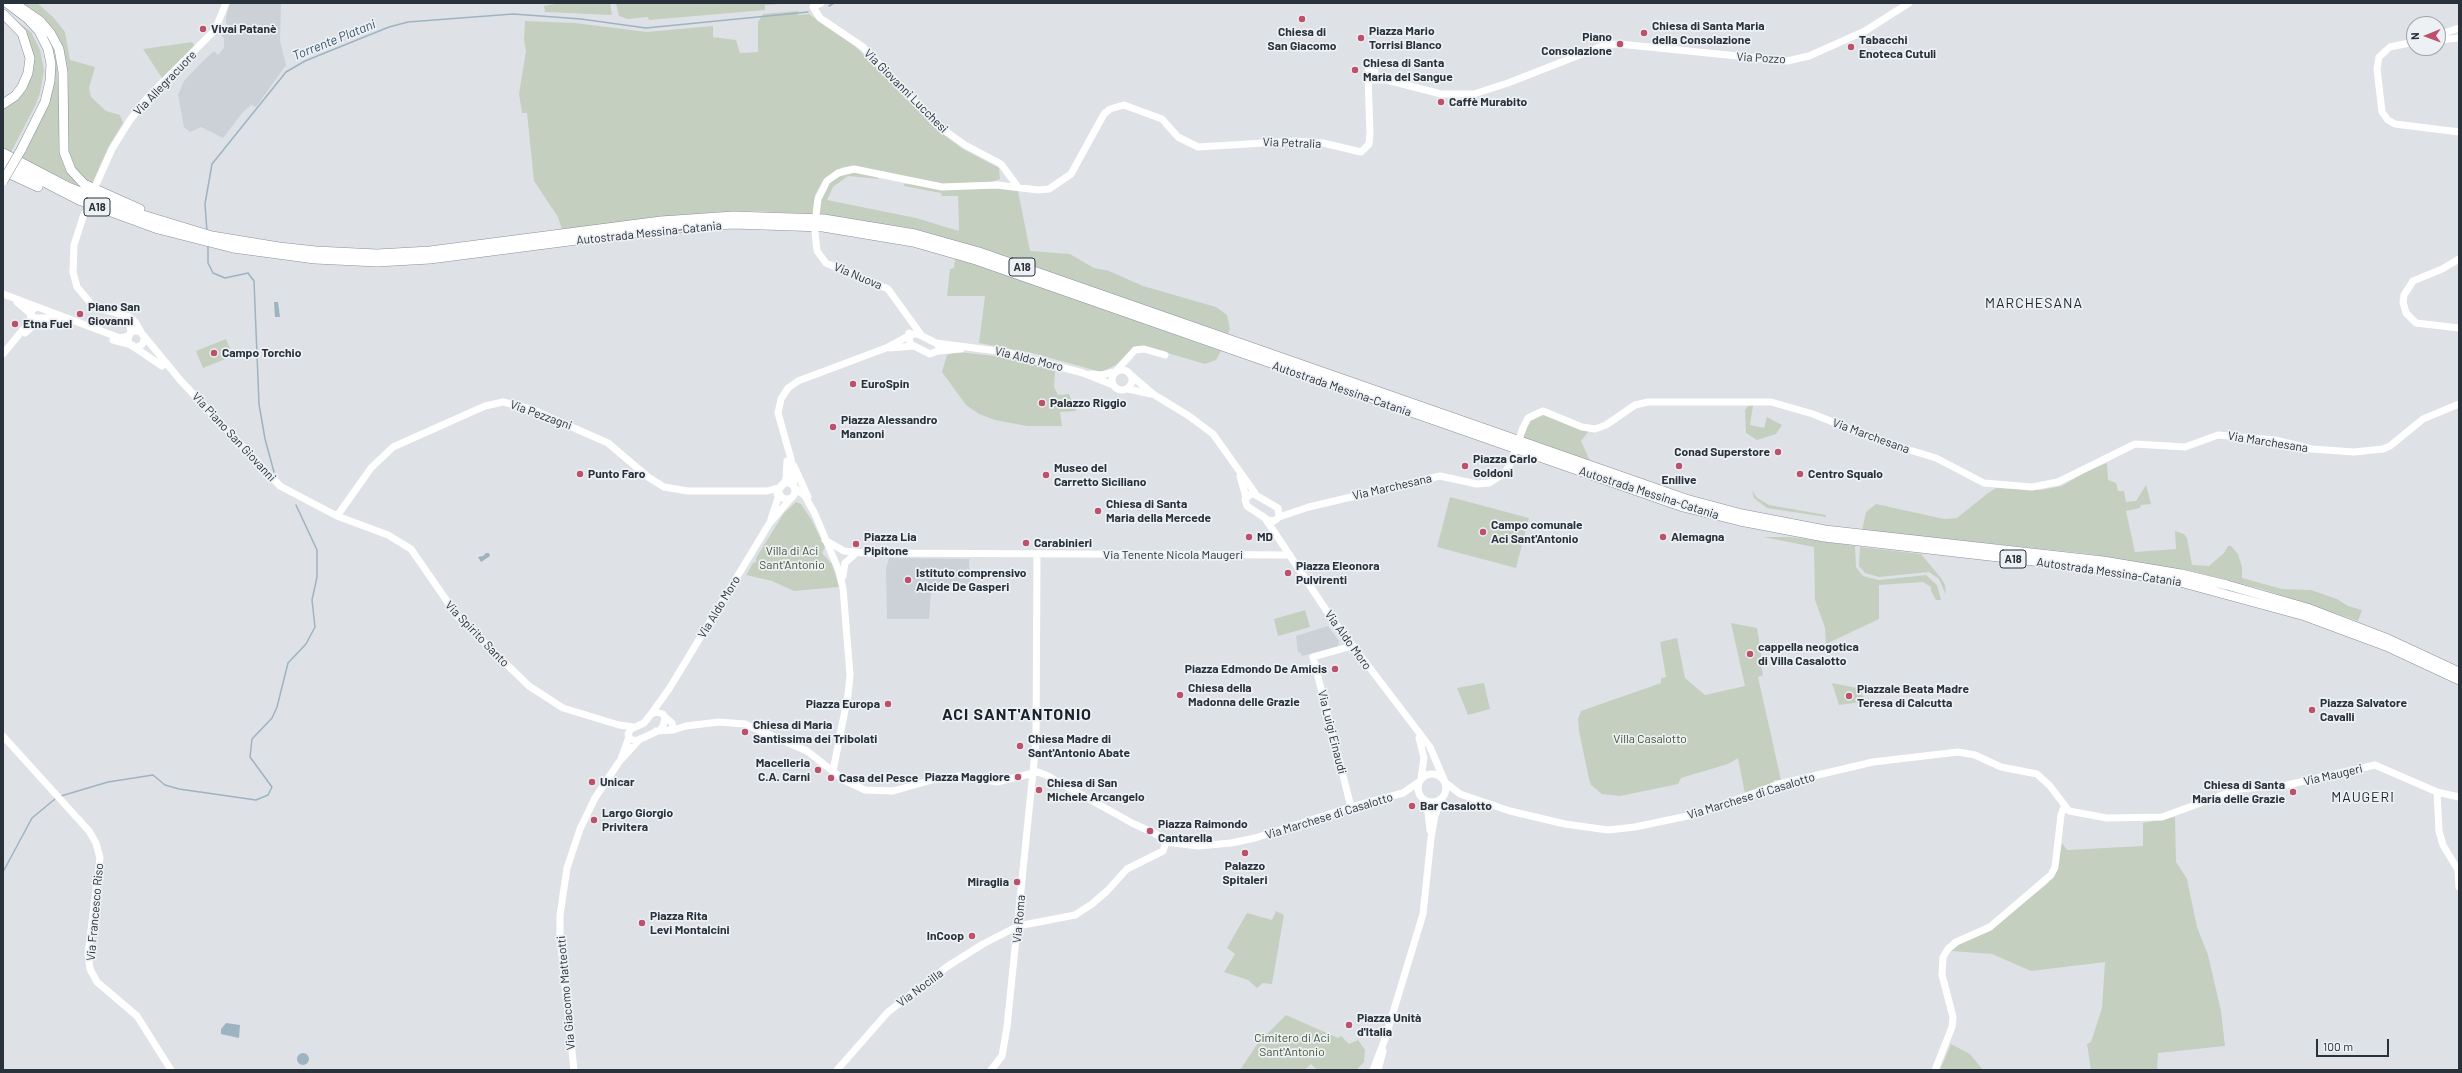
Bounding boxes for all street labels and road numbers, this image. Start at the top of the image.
street label: Via Giovanni Lucchesi [861,46,951,136]
street label: Via Allegracuore [130,48,200,118]
street label: Via Pozzo [1736,50,1786,66]
street label: Via Petralia [1262,135,1322,151]
road number: A18 [84,198,110,216]
street label: Autostrada Messina-Catania [576,218,722,248]
road number: A18 [1009,258,1035,276]
street label: Via Nuova [832,259,884,293]
street label: Via Aldo Moro [993,344,1065,374]
street label: Autostrada Messina-Catania [1271,358,1413,420]
street label: Via Piano San Giovanni [189,389,279,485]
street label: Via Pezzagni [508,397,574,433]
street label: Via Marchesana [1830,415,1912,457]
street label: Via Marchesana [2227,429,2309,455]
street label: Autostrada Messina-Catania [1577,464,1721,522]
street label: Via Marchesana [1351,471,1433,503]
street label: Via Tenente Nicola Maugeri [1103,548,1243,562]
road number: A18 [2000,550,2026,568]
street label: Autostrada Messina-Catania [2036,555,2182,589]
street label: Via Aldo Moro [695,573,743,641]
street label: Via Spirito Santo [442,598,512,670]
street label: Via Aldo Moro [1322,607,1374,673]
street label: Via Luigi Einaudi [1315,689,1349,775]
street label: Via Maugeri [2302,761,2364,789]
street label: Via Marchese di Casalotto [1685,770,1817,822]
street label: Via Marchese di Casalotto [1263,790,1395,842]
street label: Via Francesco Riso [84,862,106,962]
street label: Via Roma [1010,894,1028,944]
street label: Via Giacomo Matteotti [554,935,578,1051]
street label: Via Nocilla [894,966,946,1010]

